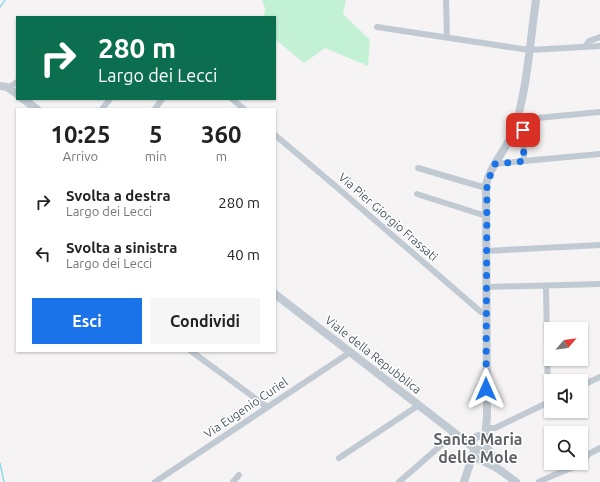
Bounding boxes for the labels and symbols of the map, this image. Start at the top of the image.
pin [506,113,540,147]
street label: Via Pier Giorgio Frassati [336,170,441,263]
street label: Viale della Repubblica [323,313,424,396]
north arrow [544,322,588,366]
position arrow [465,368,507,410]
street label: Via Eugenio Curiel [202,375,290,440]
district label: Santa Maria delle Mole [433,430,523,466]

